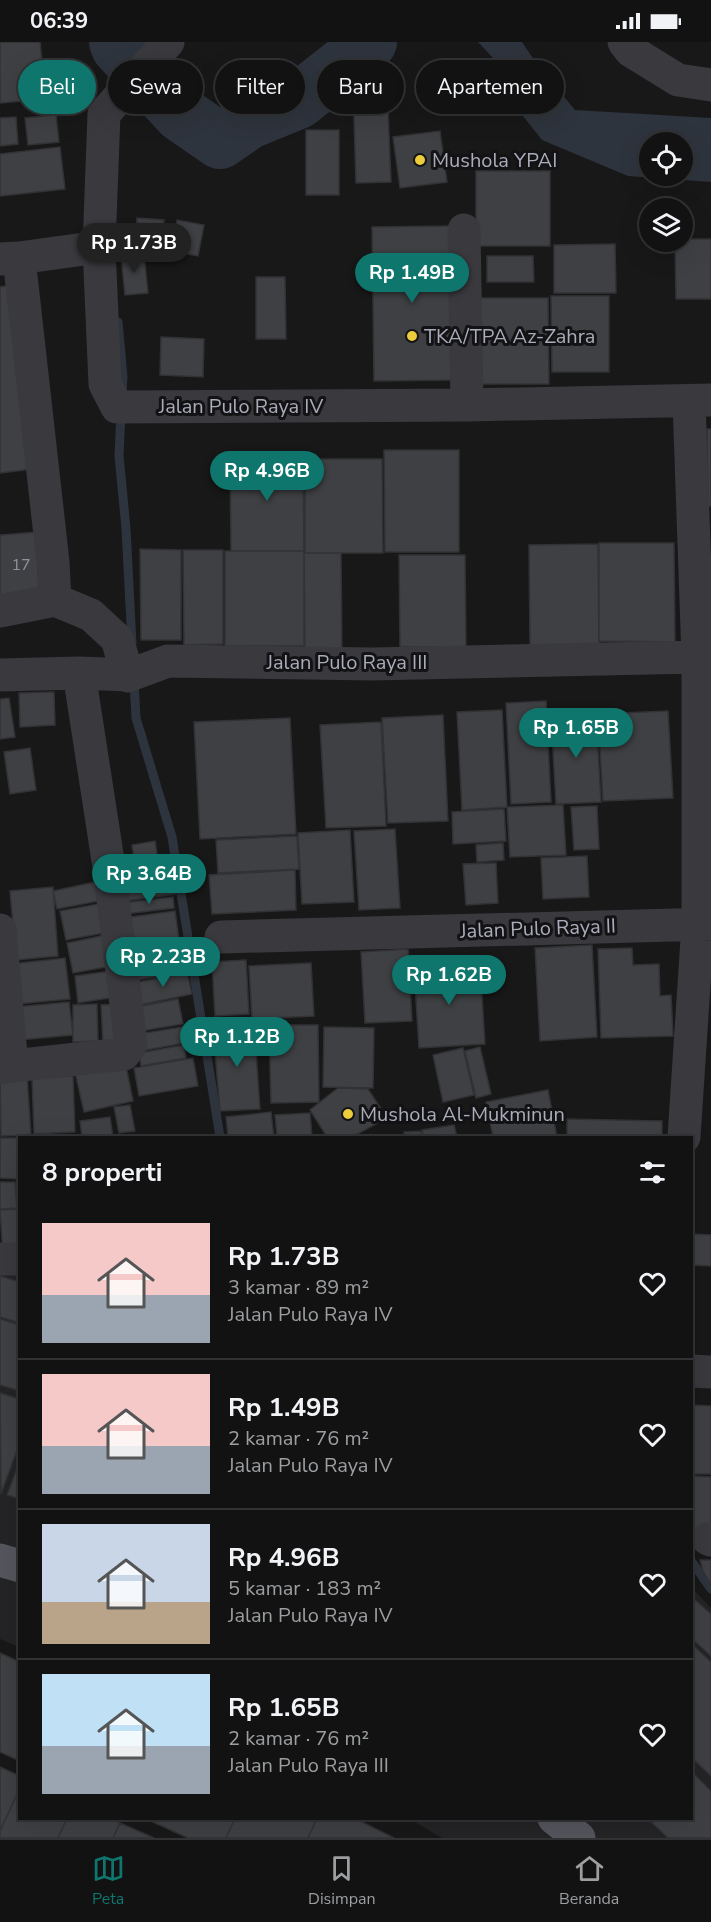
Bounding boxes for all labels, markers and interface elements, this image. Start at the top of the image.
text: 06:39 [30,6,88,36]
chip: Beli [18,60,96,114]
chip: Sewa [108,60,203,114]
chip: Filter [215,60,305,114]
chip: Baru [317,60,404,114]
chip: Apartemen [416,60,564,114]
map controls [639,132,693,252]
button: locate [639,132,693,186]
place label: Mushola YPAI [432,147,557,174]
marker: Mushola YPAI [413,153,427,167]
button: layers [639,198,693,252]
pin: Rp 1.73B [72,223,196,274]
text: Rp 1.73B [91,229,177,256]
pin: Rp 1.49B [350,253,474,304]
text: Rp 1.49B [369,259,455,286]
place label: TKA/TPA Az-Zahra [424,323,595,350]
marker: TKA/TPA Az-Zahra [405,329,419,343]
street label: Jalan Pulo Raya IV [158,393,323,420]
pin: Rp 4.96B [205,451,329,502]
text: Rp 4.96B [224,457,310,484]
house number: 17 [11,554,31,576]
street label: Jalan Pulo Raya III [266,649,427,676]
pin: Rp 1.65B [514,708,638,759]
text: Rp 1.65B [533,714,619,741]
pin: Rp 3.64B [87,854,211,905]
text: Rp 3.64B [106,860,192,887]
street label: Jalan Pulo Raya II [459,912,616,945]
pin: Rp 2.23B [101,937,225,988]
text: Rp 2.23B [120,943,206,970]
pin: Rp 1.62B [387,955,511,1006]
text: Rp 1.62B [406,961,492,988]
pin: Rp 1.12B [175,1017,299,1068]
text: Rp 1.12B [194,1023,280,1050]
place label: Mushola Al-Mukminun [360,1101,565,1128]
marker: Mushola Al-Mukminun [341,1107,355,1121]
text: 8 properti [42,1155,162,1190]
icon: filters [636,1156,669,1189]
text: Rp 1.73B [228,1239,340,1274]
icon: home [90,1247,162,1319]
icon: heart [636,1267,669,1300]
text: 3 kamar · 89 m² [228,1274,369,1301]
text: Jalan Pulo Raya IV [228,1301,393,1328]
text: Rp 1.49B [228,1390,340,1425]
icon: home [90,1398,162,1470]
icon: heart [636,1418,669,1451]
text: 2 kamar · 76 m² [228,1425,369,1452]
text: Jalan Pulo Raya IV [228,1452,393,1479]
text: Rp 4.96B [228,1540,340,1575]
icon: home [90,1548,162,1620]
icon: heart [636,1568,669,1601]
text: 5 kamar · 183 m² [228,1575,381,1602]
text: Jalan Pulo Raya IV [228,1602,393,1629]
text: Rp 1.65B [228,1690,340,1725]
icon: home [90,1698,162,1770]
icon: heart [636,1718,669,1751]
text: 2 kamar · 76 m² [228,1725,369,1752]
text: Jalan Pulo Raya III [228,1752,389,1779]
tab: Peta [92,1852,125,1910]
tab: Disimpan [308,1852,376,1910]
tab: Beranda [559,1852,619,1910]

